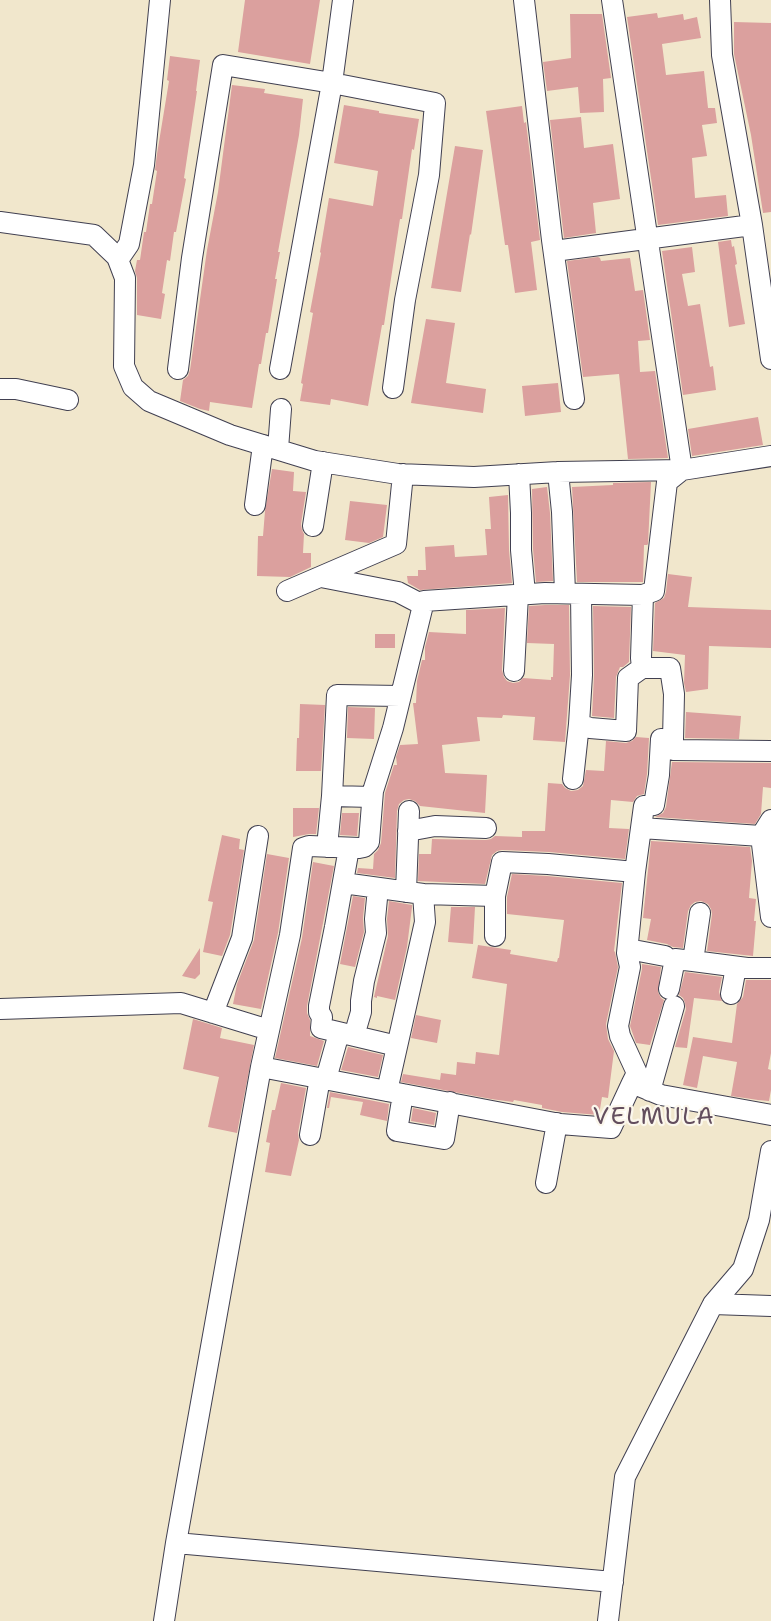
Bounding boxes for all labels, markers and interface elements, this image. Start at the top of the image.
district label: VELMULA [593,1104,715,1132]

